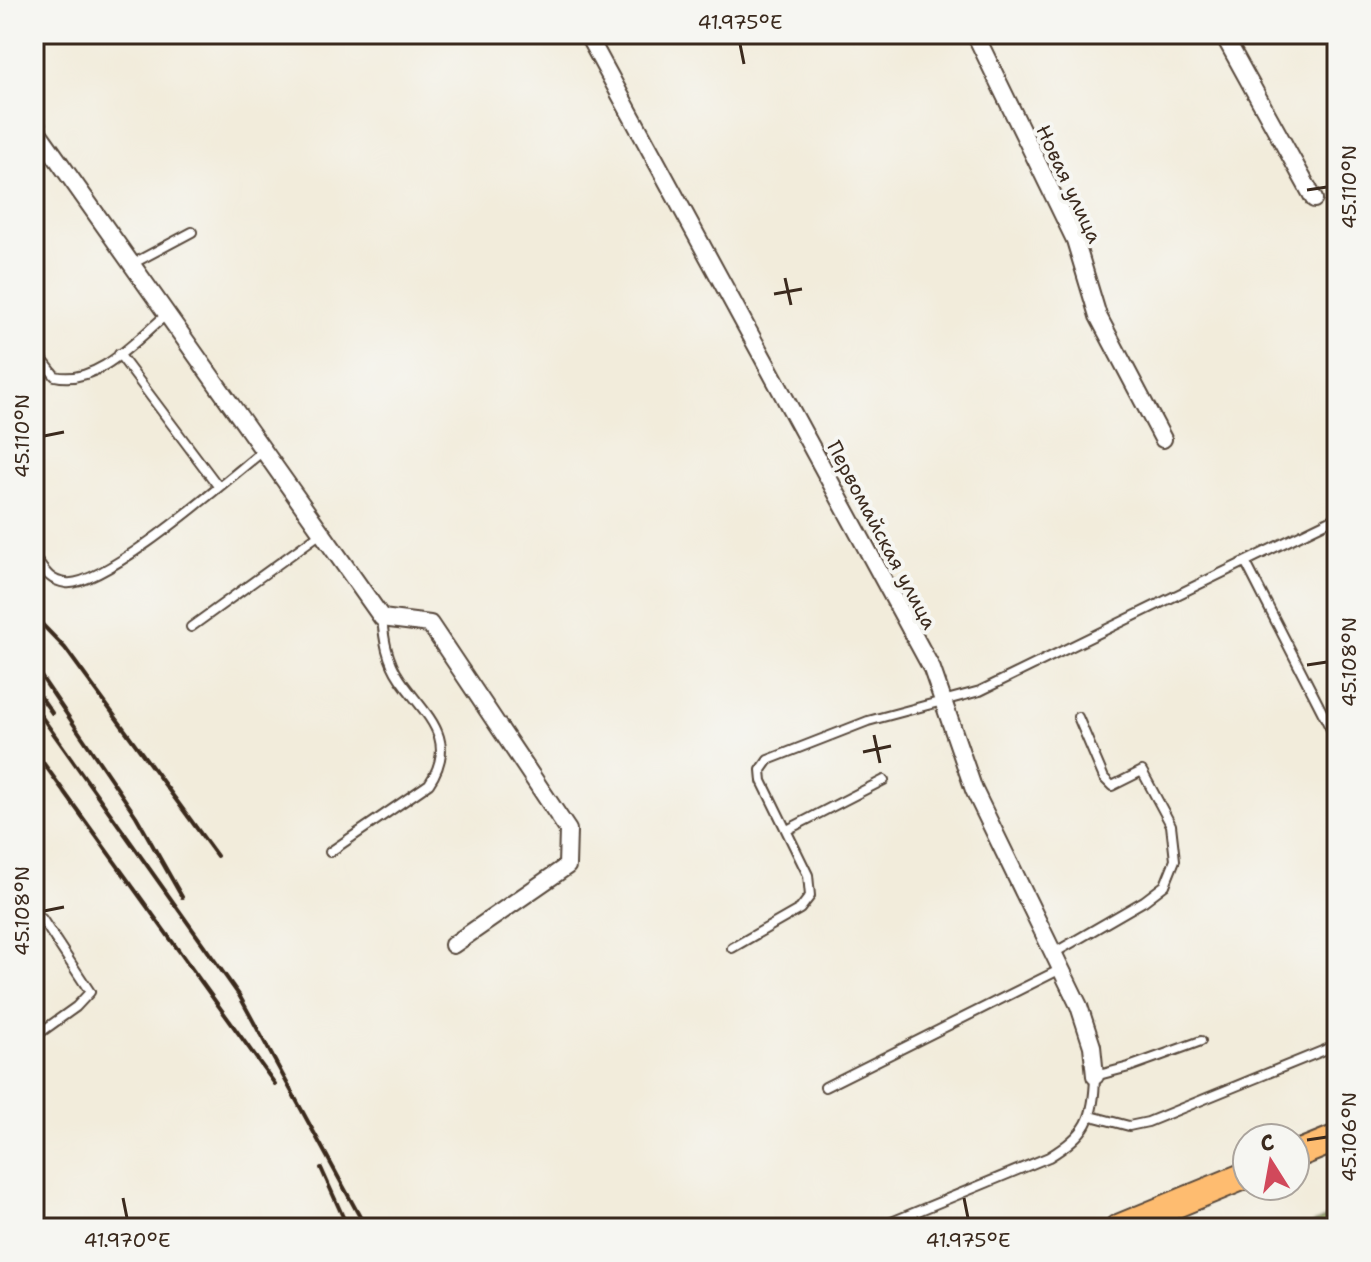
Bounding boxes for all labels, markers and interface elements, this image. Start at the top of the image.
text: 41.975°E [698,9,782,35]
street label: Новая улица [1030,121,1108,248]
text: 45.110°N [1336,145,1362,229]
text: 45.110°N [9,394,35,478]
street label: Первомайская улица [821,436,943,634]
text: 45.108°N [1336,617,1362,707]
text: 45.108°N [9,866,35,956]
text: 45.106°N [1336,1092,1362,1182]
north arrow [1231,1122,1311,1202]
text: С [1258,1127,1277,1158]
text: 41.970°E [84,1227,170,1253]
text: 41.975°E [926,1227,1010,1253]

